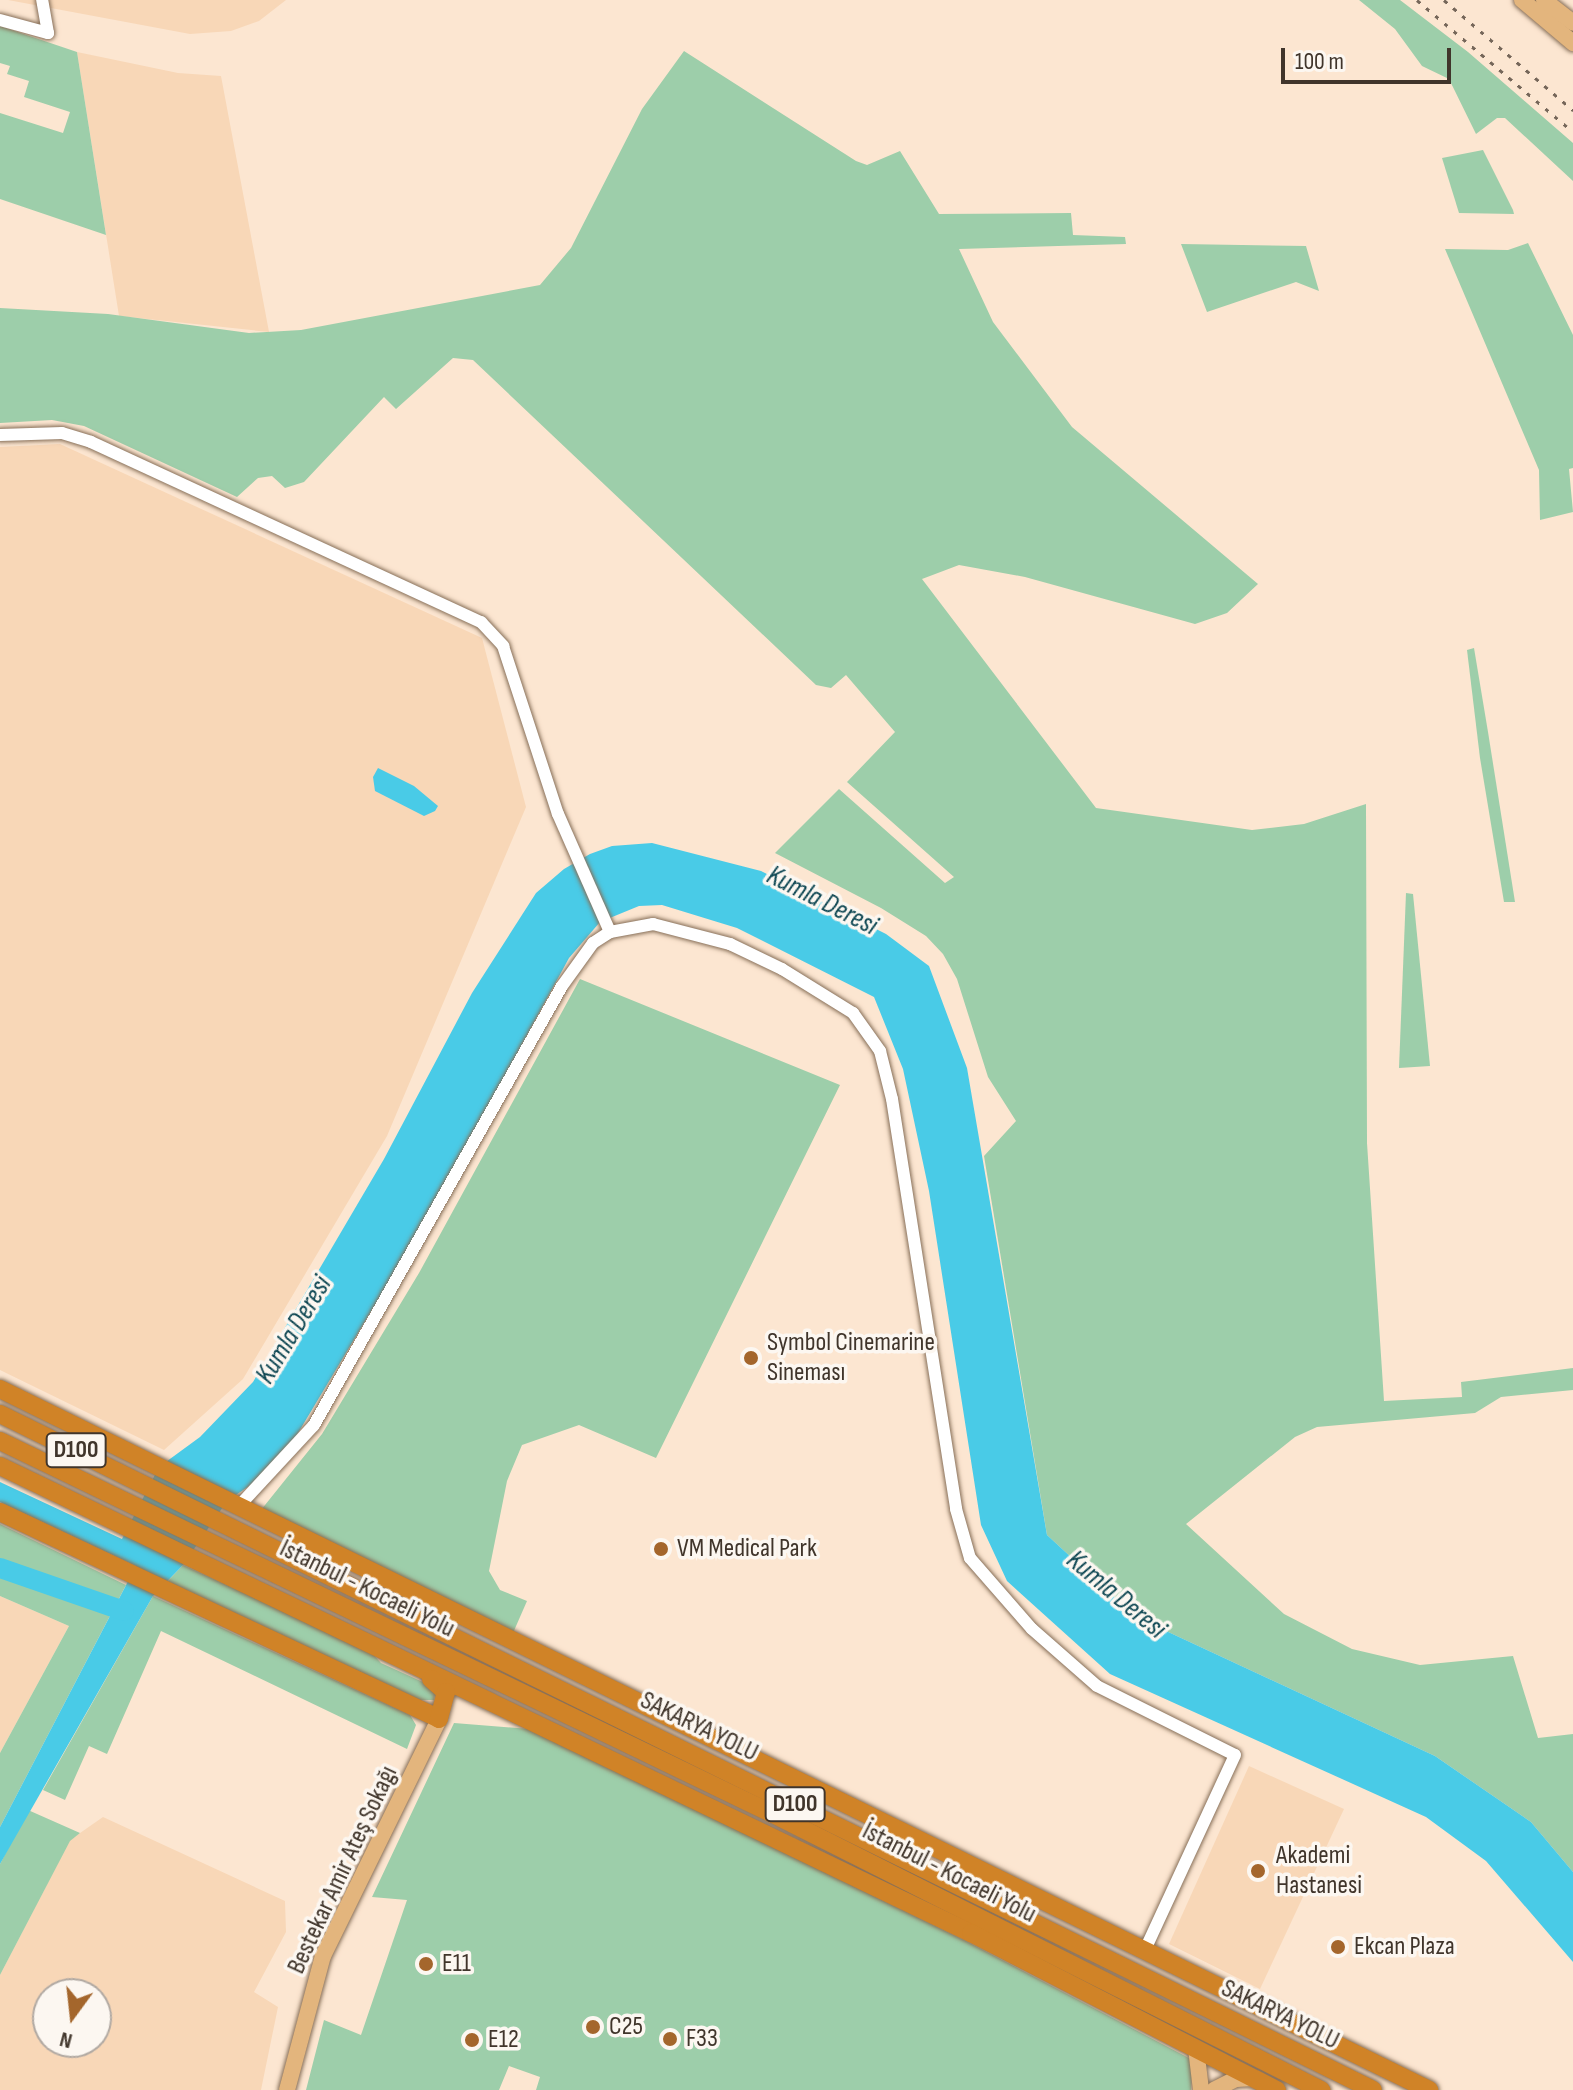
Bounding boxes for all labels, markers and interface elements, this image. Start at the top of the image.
scale bar [1285,32,1455,82]
text: 100 m [1295,47,1344,76]
water label: Kumla Deresi [761,859,883,943]
water label: Kumla Deresi [249,1270,339,1390]
place label: Symbol Cinemarine Sineması [767,1327,935,1388]
marker: Symbol Cinemarine Sineması [742,1349,760,1367]
road number: D100 [44,1430,108,1470]
street label: İstanbul - Kocaeli Yolu [274,1533,460,1645]
place label: VM Medical Park [677,1533,817,1565]
marker: VM Medical Park [652,1540,670,1558]
water label: Kumla Deresi [1059,1544,1173,1646]
street label: SAKARYA YOLU [635,1685,763,1769]
street label: Bestekar Amir Ateş Sokağı [281,1761,405,1979]
road number: D100 [763,1784,827,1824]
street label: İstanbul - Kocaeli Yolu [857,1816,1041,1930]
place label: Akademi Hastanesi [1276,1840,1362,1902]
marker: Akademi Hastanesi [1247,1860,1269,1882]
place label: Ekcan Plaza [1354,1931,1455,1963]
marker: Ekcan Plaza [1329,1938,1347,1956]
place label: E11 [442,1948,471,1980]
marker: E11 [417,1955,435,1973]
street label: SAKARYA YOLU [1216,1973,1344,2057]
north arrow [32,1978,112,2058]
place label: C25 [609,2011,643,2043]
marker: C25 [584,2018,602,2036]
place label: F33 [686,2023,718,2055]
place label: E12 [488,2024,519,2056]
text: N [57,2025,75,2054]
marker: F33 [661,2030,679,2048]
marker: E12 [463,2031,481,2049]

